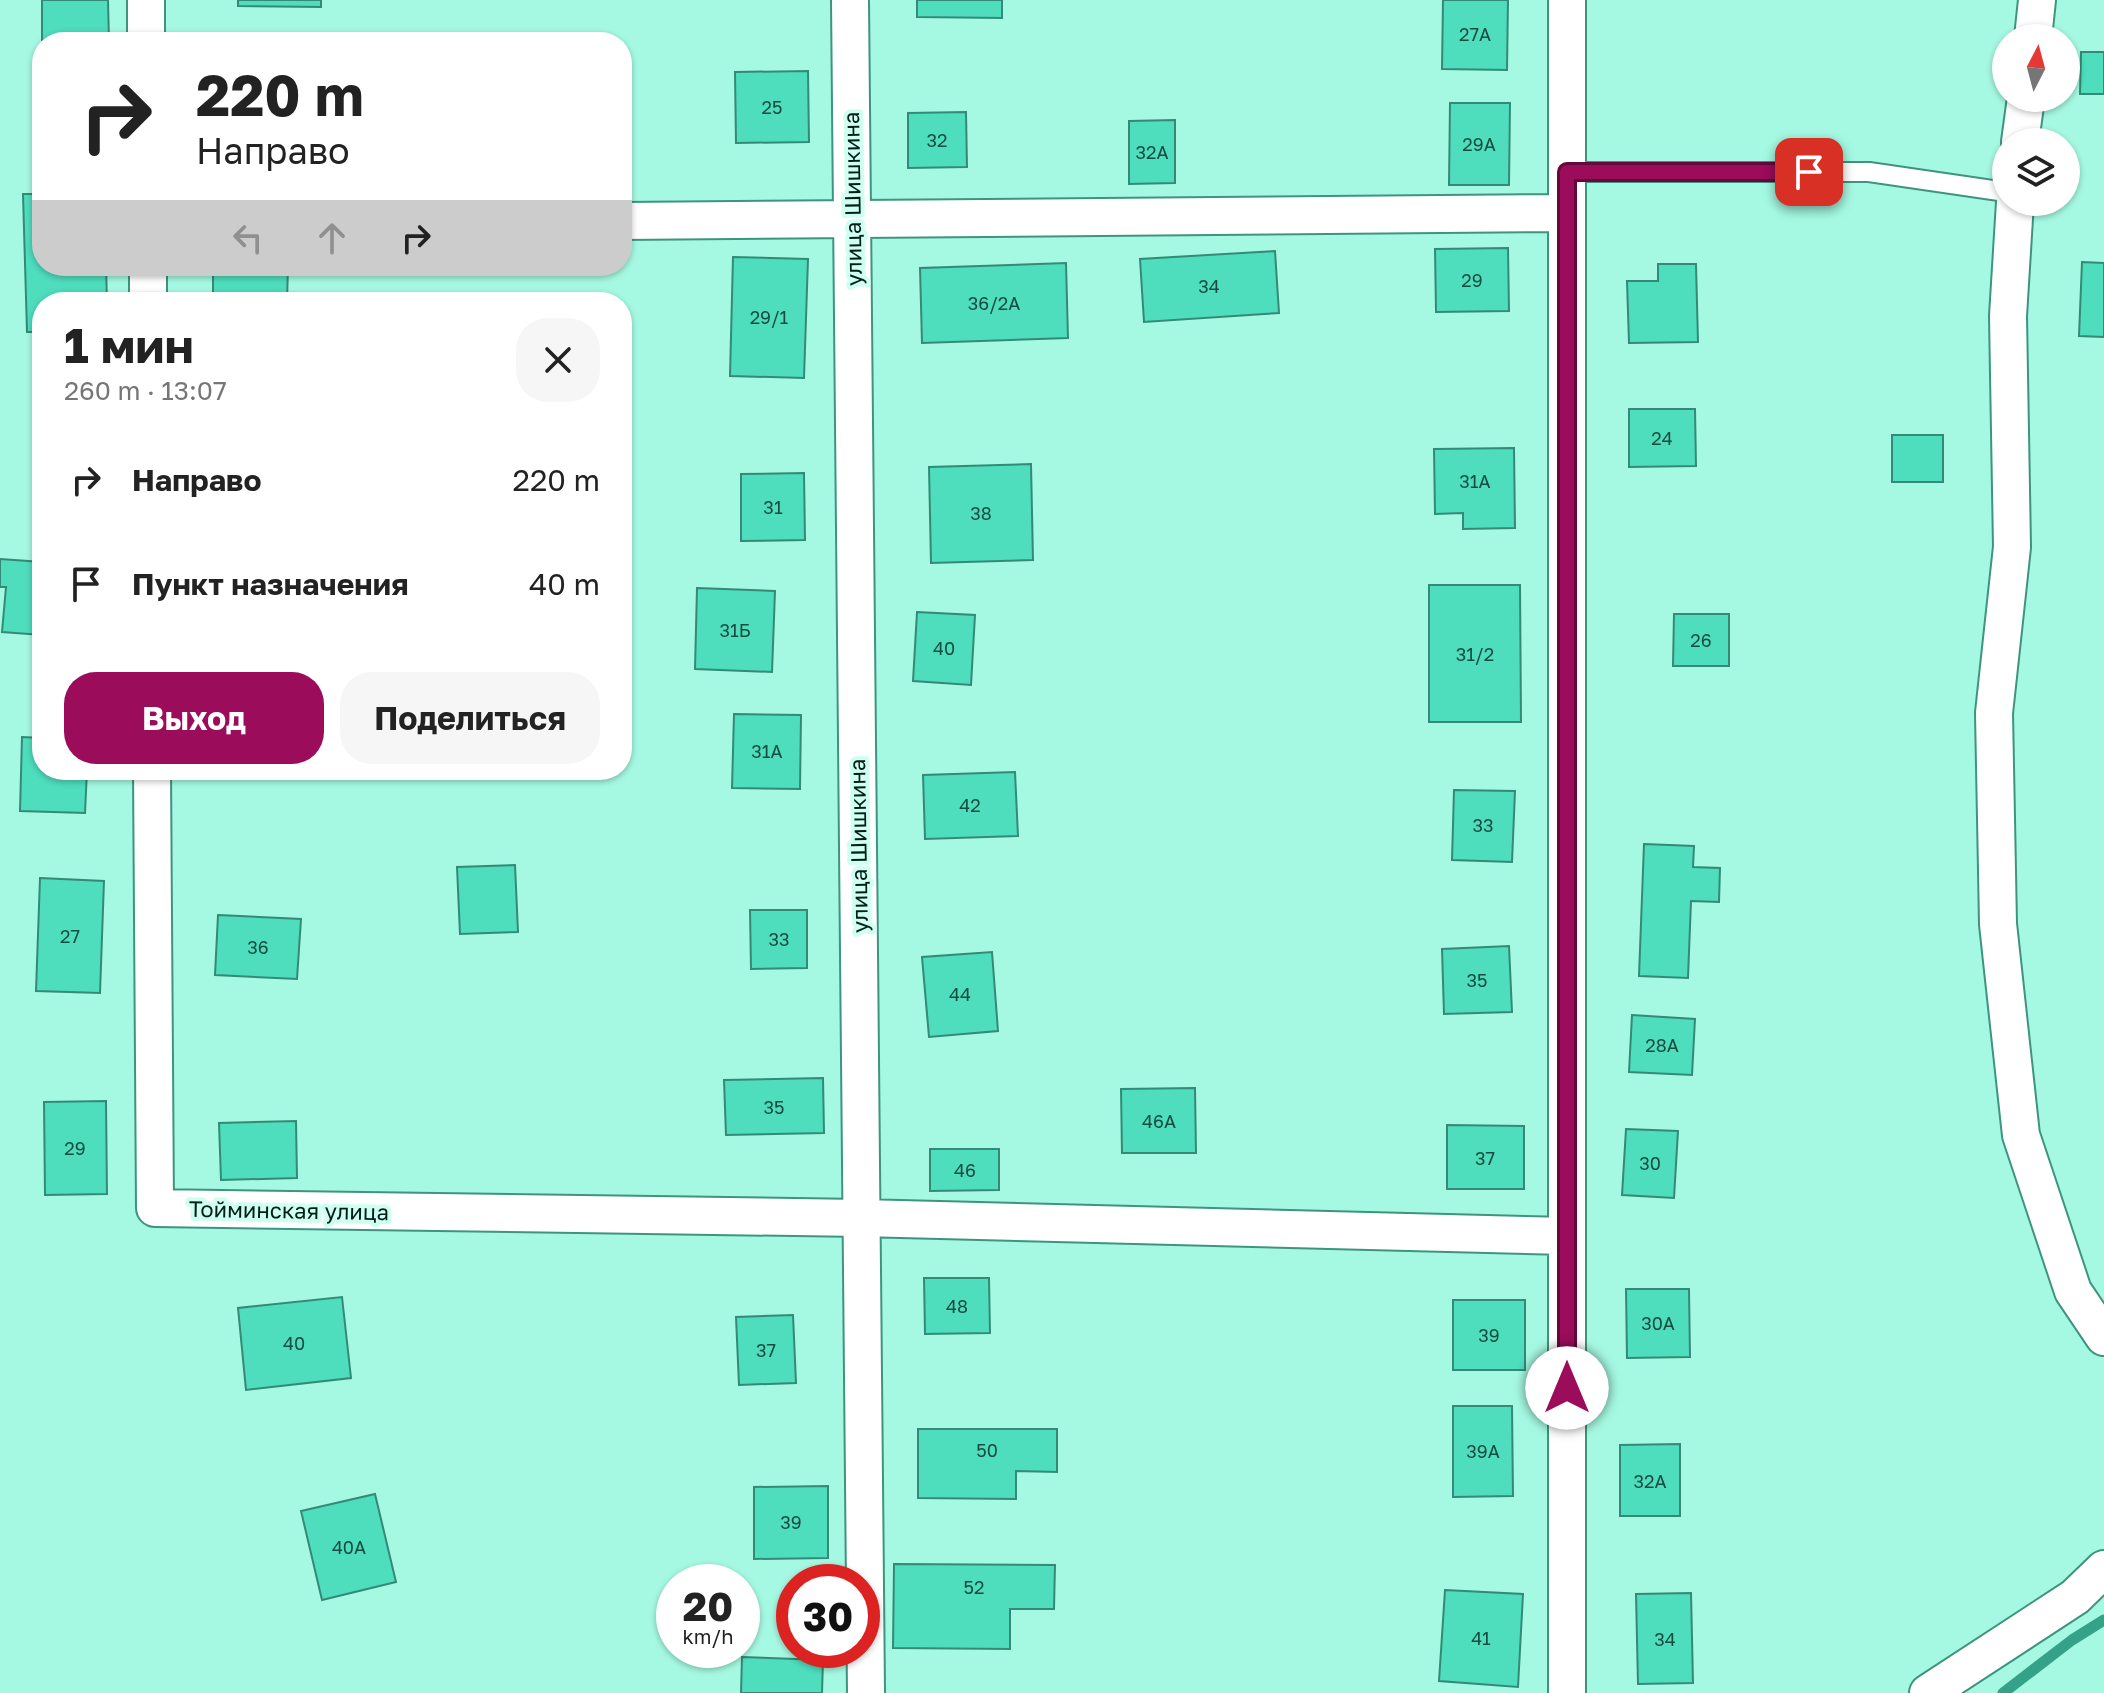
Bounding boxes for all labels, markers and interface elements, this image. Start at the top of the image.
house number: 27А [1459,23,1491,45]
north arrow [1992,24,2080,112]
map controls [1992,24,2080,216]
text: 220 m [196,61,364,128]
icon: right [64,64,168,168]
house number: 25 [762,96,782,118]
street label: улица Шишкина [837,112,867,286]
button: layers [1992,128,2080,216]
text: Направо [196,129,350,172]
house number: 32 [927,129,947,151]
house number: 29А [1462,133,1496,155]
pin [1775,138,1843,206]
house number: 32А [1135,141,1169,163]
icon: arrive [1787,150,1831,194]
icon: left [226,216,270,260]
icon: ahead [310,216,354,260]
icon: right [394,216,438,260]
house number: 29 [1461,269,1483,291]
house number: 34 [1198,275,1220,297]
house number: 36/2А [968,292,1020,314]
house number: 29/1 [750,306,789,328]
text: 1 мин [64,316,194,374]
button: close [516,318,600,402]
text: 260 m · 13:07 [64,375,227,406]
house number: 24 [1651,427,1673,449]
icon: right [64,458,108,502]
text: Направо [132,462,261,498]
text: 220 m [513,462,600,498]
house number: 31А [1459,470,1491,492]
house number: 31 [763,496,783,518]
house number: 38 [970,502,992,524]
icon: arrive [64,562,108,606]
text: Пункт назначения [132,566,409,602]
text: 40 m [529,566,600,602]
house number: 31Б [719,619,751,641]
house number: 26 [1690,629,1712,651]
house number: 40 [933,637,955,659]
house number: 31/2 [1456,643,1494,665]
button: Выход [64,672,324,764]
button: Поделиться [340,672,600,764]
house number: 31А [751,740,783,762]
street label: улица Шишкина [843,759,873,933]
house number: 42 [959,794,981,816]
house number: 33 [1472,814,1494,836]
house number: 27 [60,925,80,947]
house number: 33 [768,928,790,950]
house number: 36 [247,936,269,958]
house number: 35 [1467,969,1487,991]
house number: 44 [949,983,971,1005]
house number: 28А [1645,1034,1679,1056]
house number: 35 [764,1096,784,1118]
house number: 46А [1142,1110,1176,1132]
house number: 29 [64,1137,86,1159]
house number: 37 [1475,1147,1495,1169]
house number: 30 [1639,1152,1661,1174]
house number: 46 [954,1159,976,1181]
street label: Тойминская улица [189,1195,389,1225]
house number: 48 [946,1295,968,1317]
house number: 30А [1641,1312,1675,1334]
house number: 39 [1478,1324,1500,1346]
house number: 40 [283,1332,305,1354]
house number: 37 [756,1339,776,1361]
position arrow [1525,1346,1609,1430]
house number: 50 [976,1439,998,1461]
house number: 39А [1466,1440,1500,1462]
house number: 32А [1633,1470,1667,1492]
house number: 39 [780,1511,802,1533]
house number: 40А [332,1536,366,1558]
speed limit sign: 30 [776,1564,880,1668]
house number: 52 [964,1576,984,1598]
text: 20 [683,1582,733,1630]
text: km/h [683,1624,733,1648]
house number: 41 [1471,1627,1491,1649]
house number: 34 [1654,1628,1676,1650]

